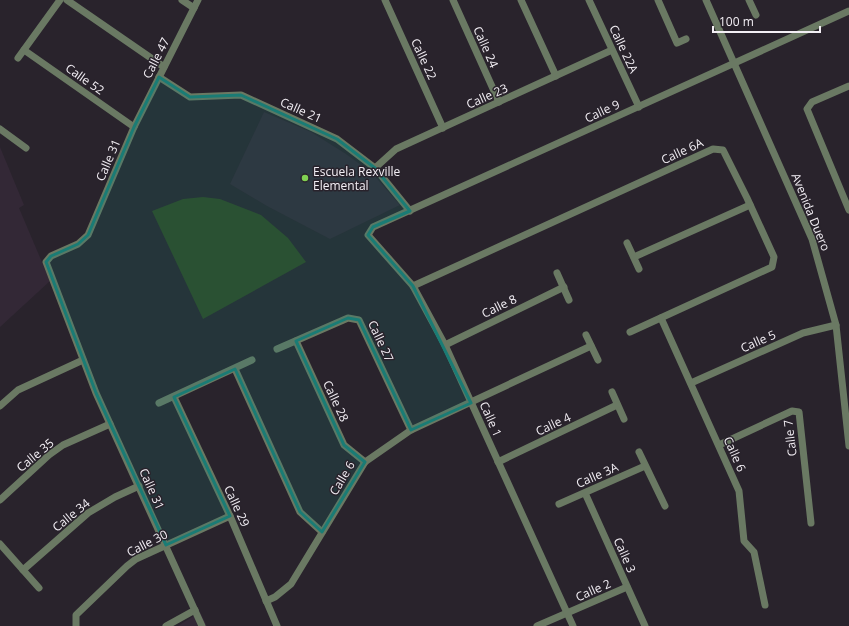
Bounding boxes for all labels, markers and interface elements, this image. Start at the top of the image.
scale bar [713,8,820,34]
text: 100 m [719,13,754,30]
street label: Calle 22A [605,22,643,76]
street label: Calle 24 [469,24,503,71]
street label: Calle 47 [138,34,174,81]
street label: Calle 22 [407,36,441,83]
street label: Calle 52 [62,59,108,99]
street label: Calle 23 [464,79,511,113]
street label: Calle 21 [278,93,324,127]
street label: Calle 9 [582,95,622,127]
street label: Calle 6A [658,134,706,168]
street label: Calle 31 [92,136,124,184]
place label: Escuela Rexville Elemental [313,163,401,194]
street label: Avenida Duero [788,170,834,254]
marker: Escuela Rexville Elemental [300,173,310,183]
street label: Calle 8 [479,290,519,322]
street label: Calle 27 [364,318,398,365]
street label: Calle 5 [738,326,778,356]
street label: Calle 28 [319,378,353,425]
street label: Calle 1 [476,399,506,439]
street label: Calle 4 [533,408,573,440]
street label: Calle 7 [779,418,801,457]
street label: Calle 35 [13,434,57,476]
street label: Calle 6 [720,434,750,474]
street label: Calle 6 [325,458,359,498]
street label: Calle 3A [573,458,621,492]
street label: Calle 31 [135,466,169,512]
street label: Calle 29 [220,483,254,530]
street label: Calle 34 [49,495,93,535]
street label: Calle 30 [124,525,171,561]
street label: Calle 3 [610,535,640,575]
street label: Calle 2 [573,575,613,605]

